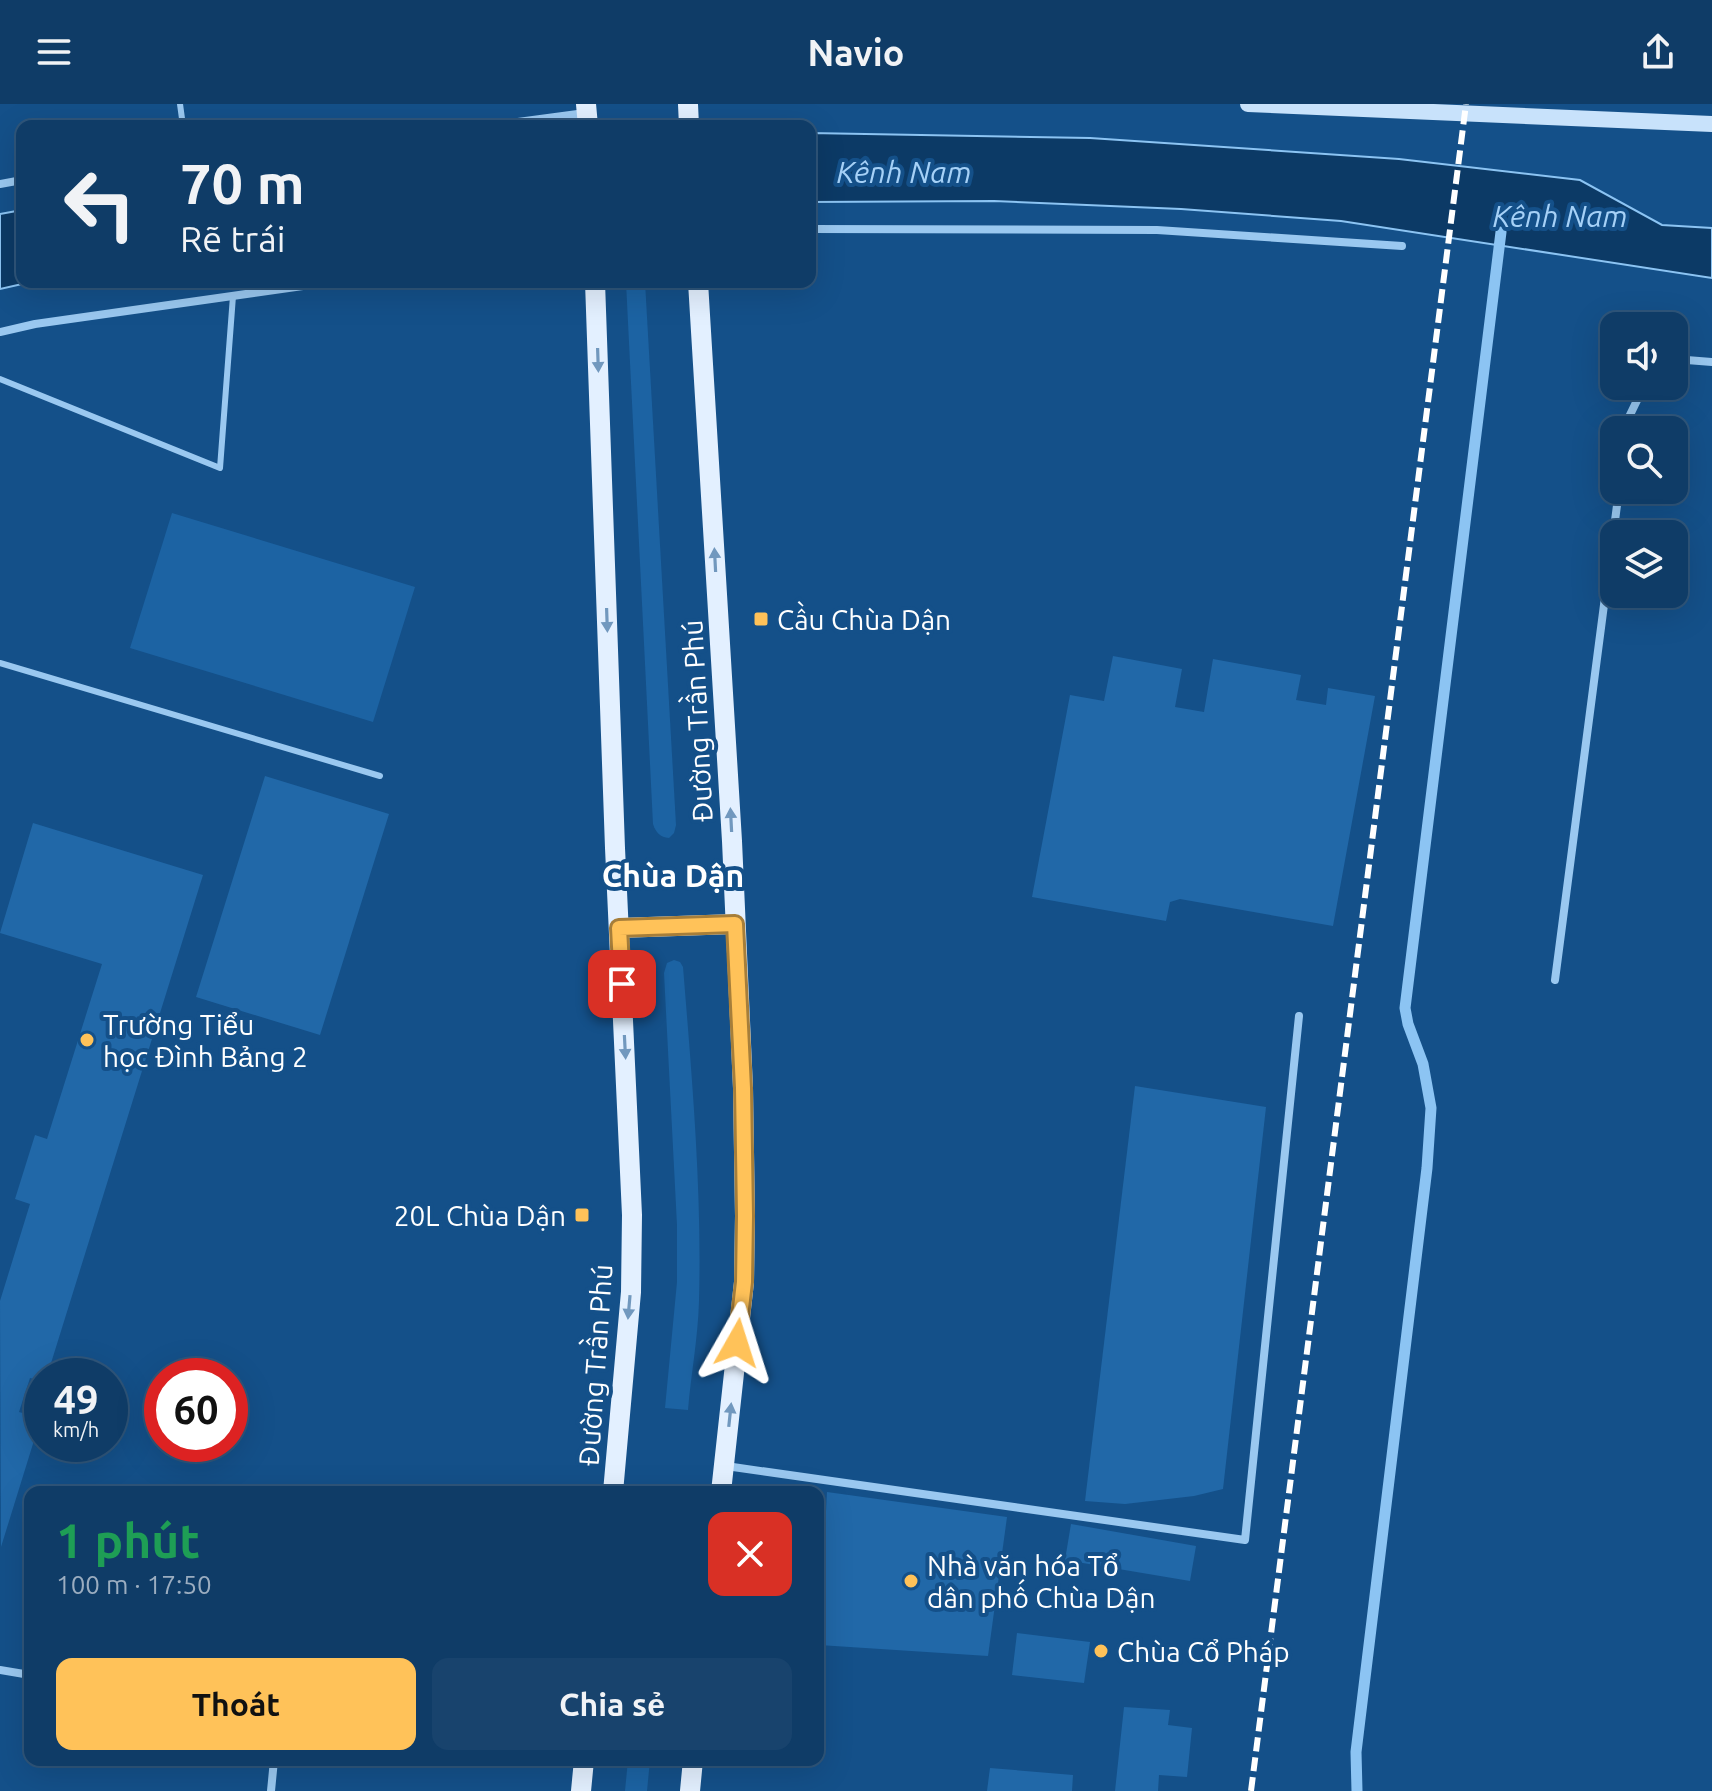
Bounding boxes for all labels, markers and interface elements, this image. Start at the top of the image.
icon: menu [32,30,76,74]
icon: share [1636,30,1680,74]
text: Navio [808,32,904,73]
icon: left [48,152,152,256]
text: 70 m [180,152,305,215]
water label: Kênh Nam [837,155,971,189]
water label: Kênh Nam [1493,199,1627,233]
text: Rẽ trái [180,218,285,259]
map controls [1600,312,1688,608]
button: sound [1600,312,1688,400]
one-way arrow [592,348,605,373]
button: search [1600,416,1688,504]
button: layers [1600,520,1688,608]
one-way arrow [708,547,721,572]
place label: Cầu Chùa Dận [777,601,951,635]
one-way arrow [601,608,613,633]
marker: Cầu Chùa Dận [752,610,770,628]
street label: Đường Trần Phú [673,619,718,823]
one-way arrow [724,807,737,832]
district label: Chùa Dận [602,857,744,893]
pin [588,950,656,1018]
icon: arrive [600,962,644,1006]
place label: Trường Tiểu học Đình Bảng 2 [103,1009,308,1072]
marker: Trường Tiểu học Đình Bảng 2 [78,1031,96,1049]
one-way arrow [619,1035,632,1060]
place label: 20L Chùa Dận [394,1200,566,1231]
marker: 20L Chùa Dận [573,1206,591,1224]
street label: Đường Trần Phú [570,1263,618,1467]
one-way arrow [623,1295,636,1320]
position arrow [695,1301,779,1385]
speed limit sign: 60 [144,1358,248,1462]
text: 49 [53,1377,99,1422]
one-way arrow [724,1402,737,1427]
text: km/h [53,1418,99,1441]
button: close [708,1512,792,1596]
text: 1 phút [56,1513,200,1567]
place label: Nhà văn hóa Tổ dân phố Chùa Dận [927,1550,1155,1613]
text: 100 m · 17:50 [56,1570,212,1599]
marker: Nhà văn hóa Tổ dân phố Chùa Dận [902,1572,920,1590]
place label: Chùa Cổ Pháp [1117,1636,1290,1667]
marker: Chùa Cổ Pháp [1092,1642,1110,1660]
button: Thoát [56,1658,416,1750]
button: Chia sẻ [432,1658,792,1750]

